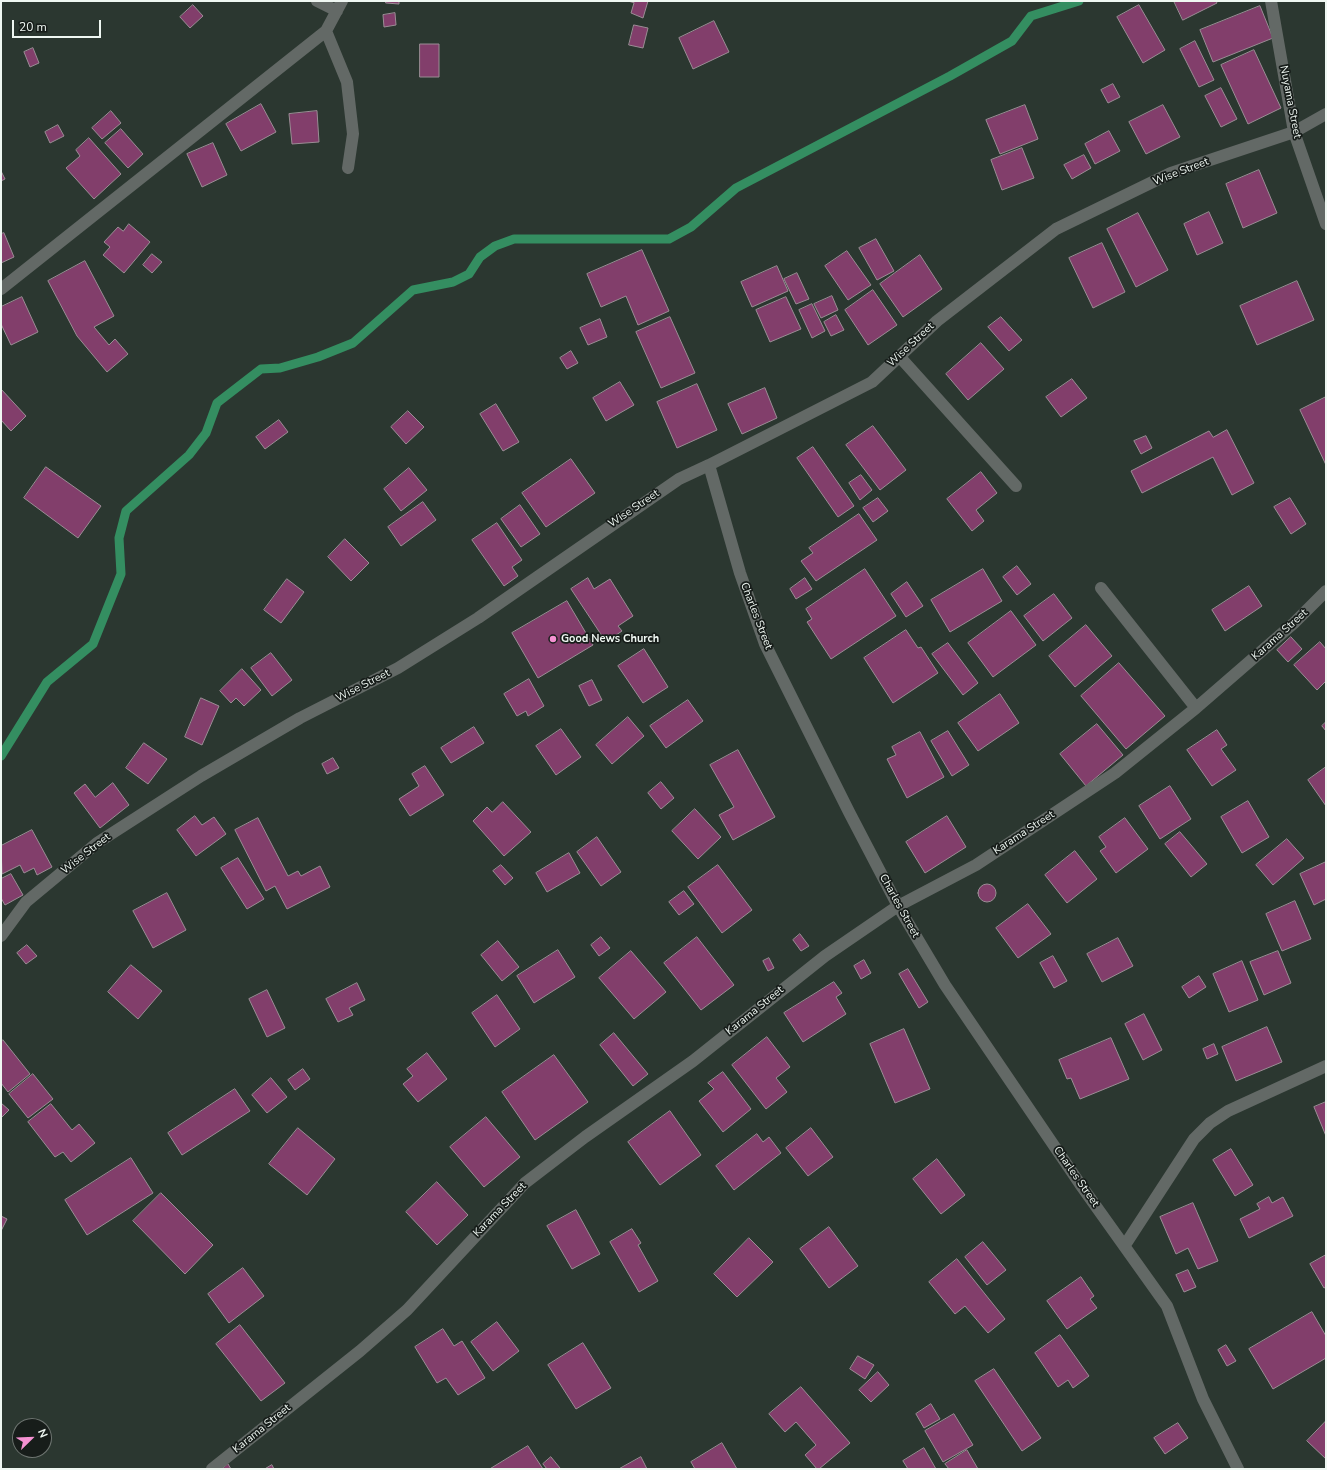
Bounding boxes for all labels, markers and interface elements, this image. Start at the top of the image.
scale bar [14,12,103,38]
text: 20 m [19,19,47,35]
street label: Nuyama Street [1276,65,1304,139]
street label: Wise Street [1151,155,1211,189]
street label: Wise Street [885,320,937,370]
street label: Wise Street [606,487,662,531]
street label: Charles Street [737,581,775,651]
street label: Karama Street [1249,607,1311,663]
place label: Good News Church [561,632,659,646]
marker: Good News Church [548,634,558,644]
street label: Wise Street [334,667,392,705]
street label: Karama Street [991,808,1057,858]
street label: Wise Street [59,831,113,877]
street label: Charles Street [876,872,922,940]
street label: Karama Street [723,984,787,1038]
street label: Charles Street [1050,1144,1102,1210]
street label: Karama Street [471,1180,529,1240]
street label: Karama Street [230,1402,294,1456]
north arrow [12,1418,52,1458]
text: N [34,1427,51,1440]

